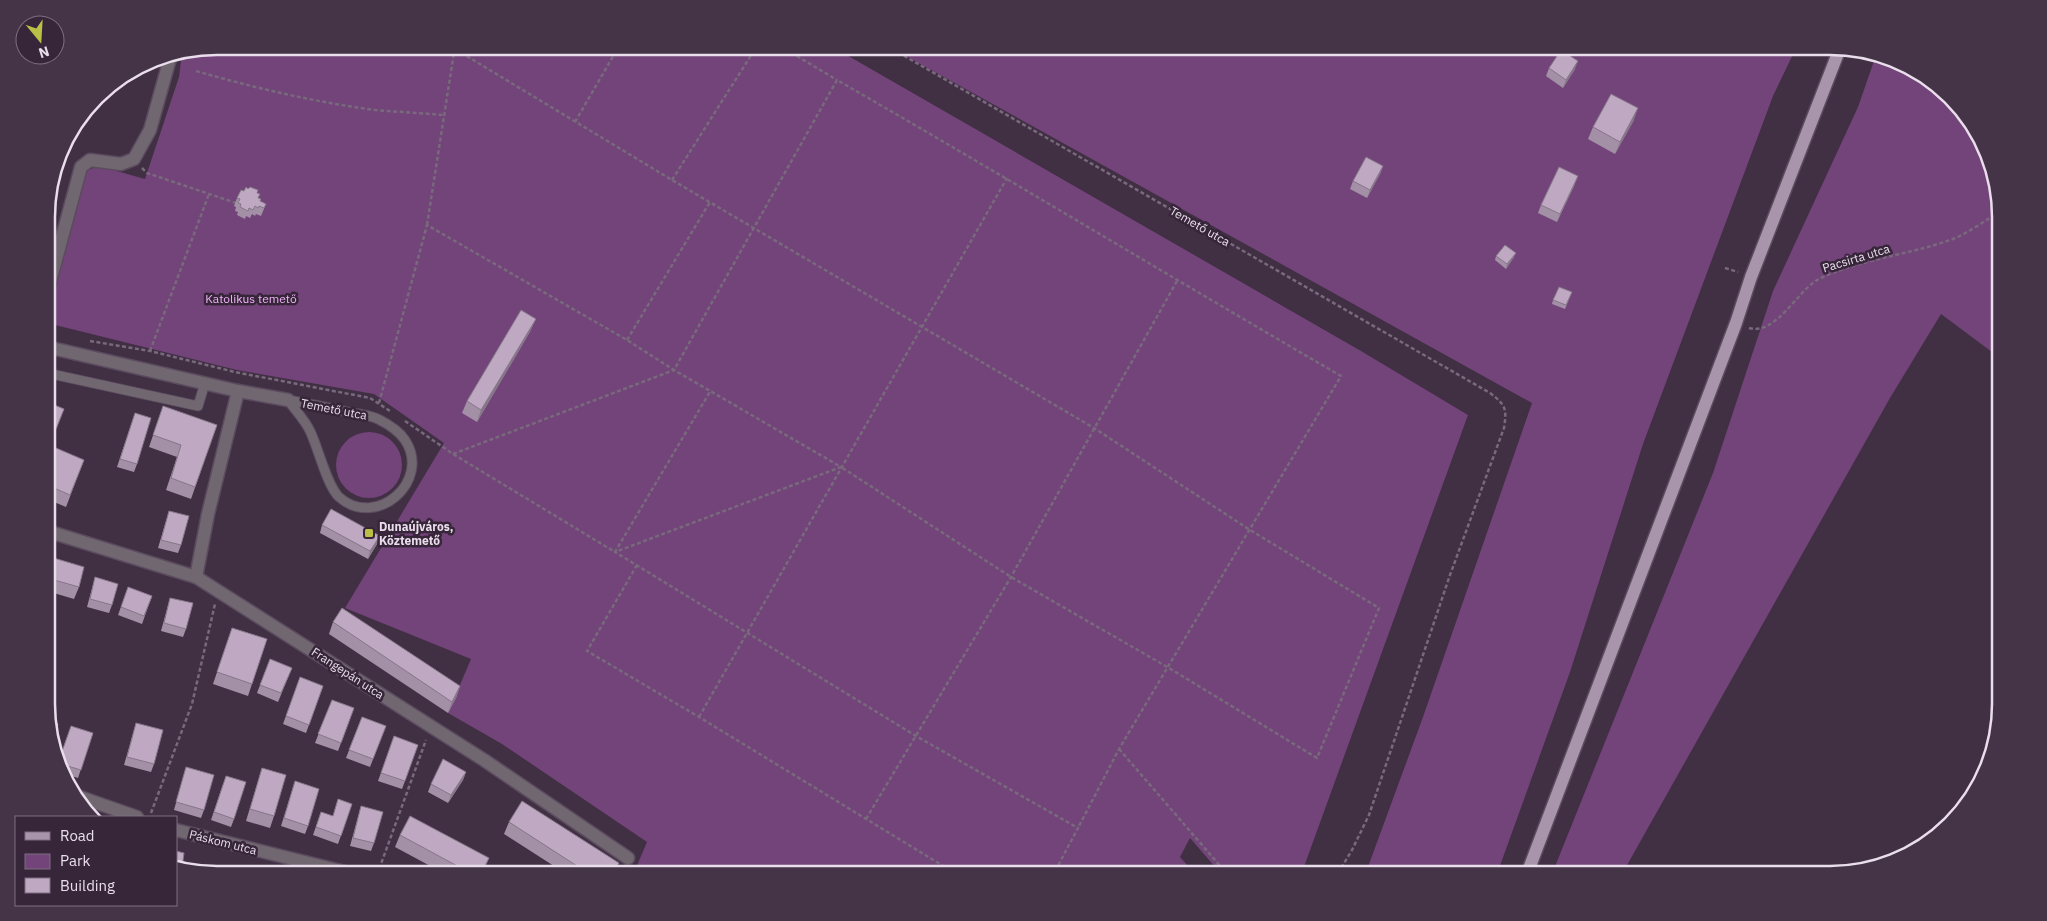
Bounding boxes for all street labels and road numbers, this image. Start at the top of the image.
street label: Temető utca [1167,203,1233,250]
street label: Pacsirta utca [1820,240,1892,275]
street label: Temető utca [300,395,369,423]
street label: Frangepán utca [309,644,388,702]
street label: Páskom utca [188,826,259,858]

